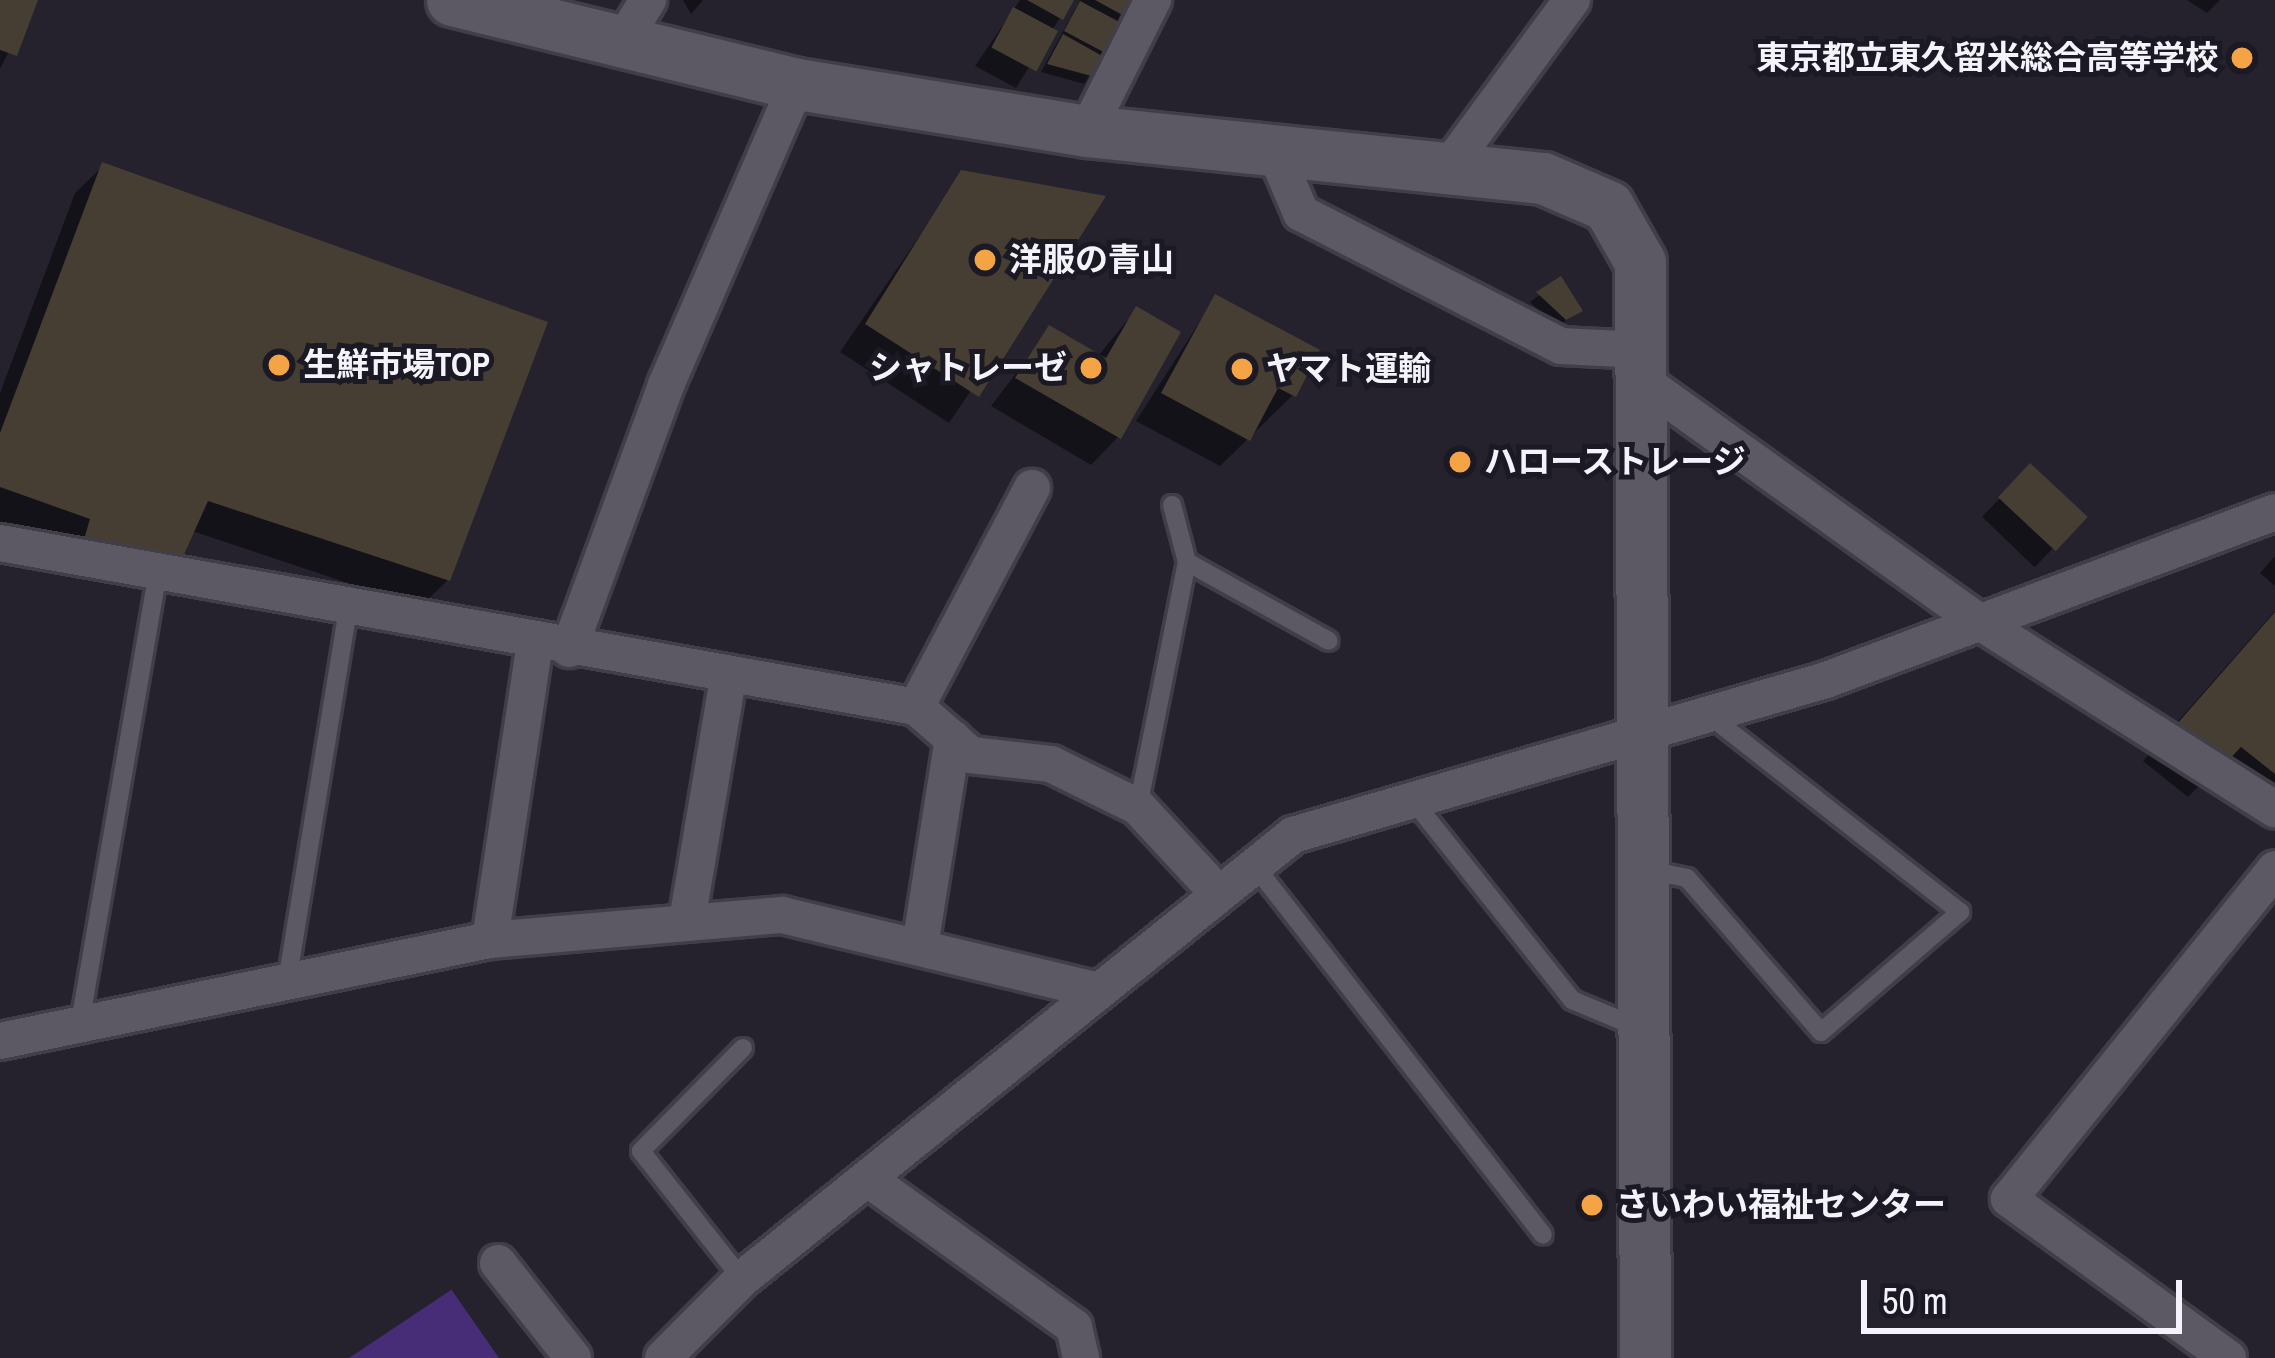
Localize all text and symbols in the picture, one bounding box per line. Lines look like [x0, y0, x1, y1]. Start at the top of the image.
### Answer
place label: 東京都立東久留米総合高等学校 [1756, 38, 2218, 78]
marker: 東京都立東久留米総合高等学校 [2229, 45, 2255, 71]
place label: 洋服の青山 [1009, 240, 1174, 280]
marker: 洋服の青山 [972, 247, 998, 273]
place label: 生鮮市場TOP [303, 345, 490, 385]
place label: シャトレーゼ [869, 348, 1067, 388]
place label: ヤマト運輸 [1266, 349, 1431, 389]
marker: 生鮮市場TOP [266, 352, 292, 378]
marker: シャトレーゼ [1078, 355, 1104, 381]
marker: ヤマト運輸 [1229, 356, 1255, 382]
place label: ハローストレージ [1484, 442, 1748, 482]
marker: ハローストレージ [1447, 449, 1473, 475]
place label: さいわい福祉センター [1616, 1185, 1946, 1225]
marker: さいわい福祉センター [1579, 1192, 1605, 1218]
scale bar [1867, 1256, 2188, 1330]
text: 50 m [1882, 1277, 1948, 1325]

